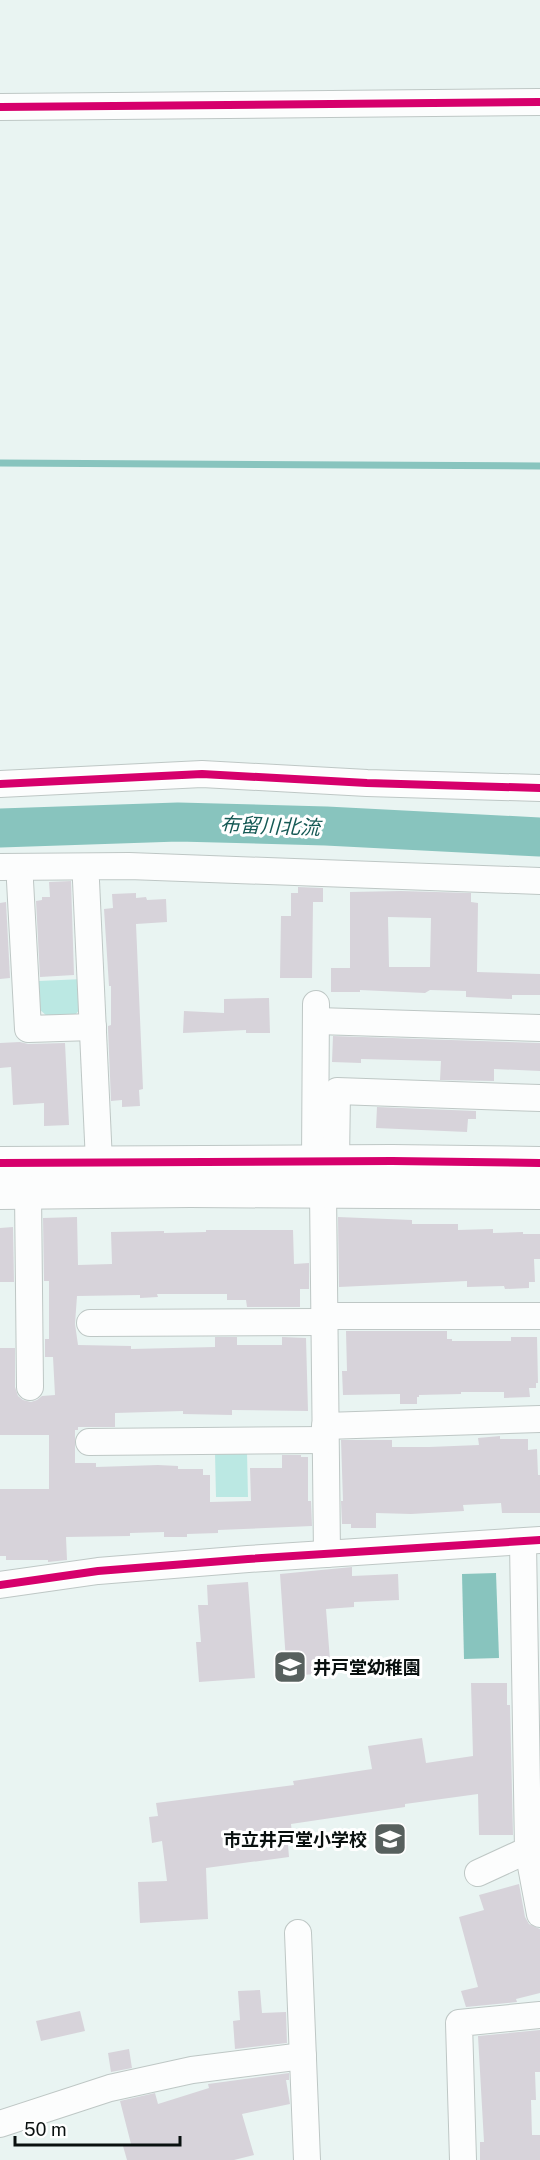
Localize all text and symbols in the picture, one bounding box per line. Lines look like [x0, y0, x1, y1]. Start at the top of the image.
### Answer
water label: 布留川北流 [220, 812, 323, 840]
school or university icon: 井戸堂幼稚園 [272, 1649, 308, 1685]
place label: 井戸堂幼稚園 [313, 1657, 421, 1678]
school or university icon: 市立井戸堂小学校 [372, 1821, 408, 1857]
place label: 市立井戸堂小学校 [223, 1829, 367, 1850]
scale bar [15, 2109, 180, 2147]
text: 50 m [24, 2119, 67, 2140]

